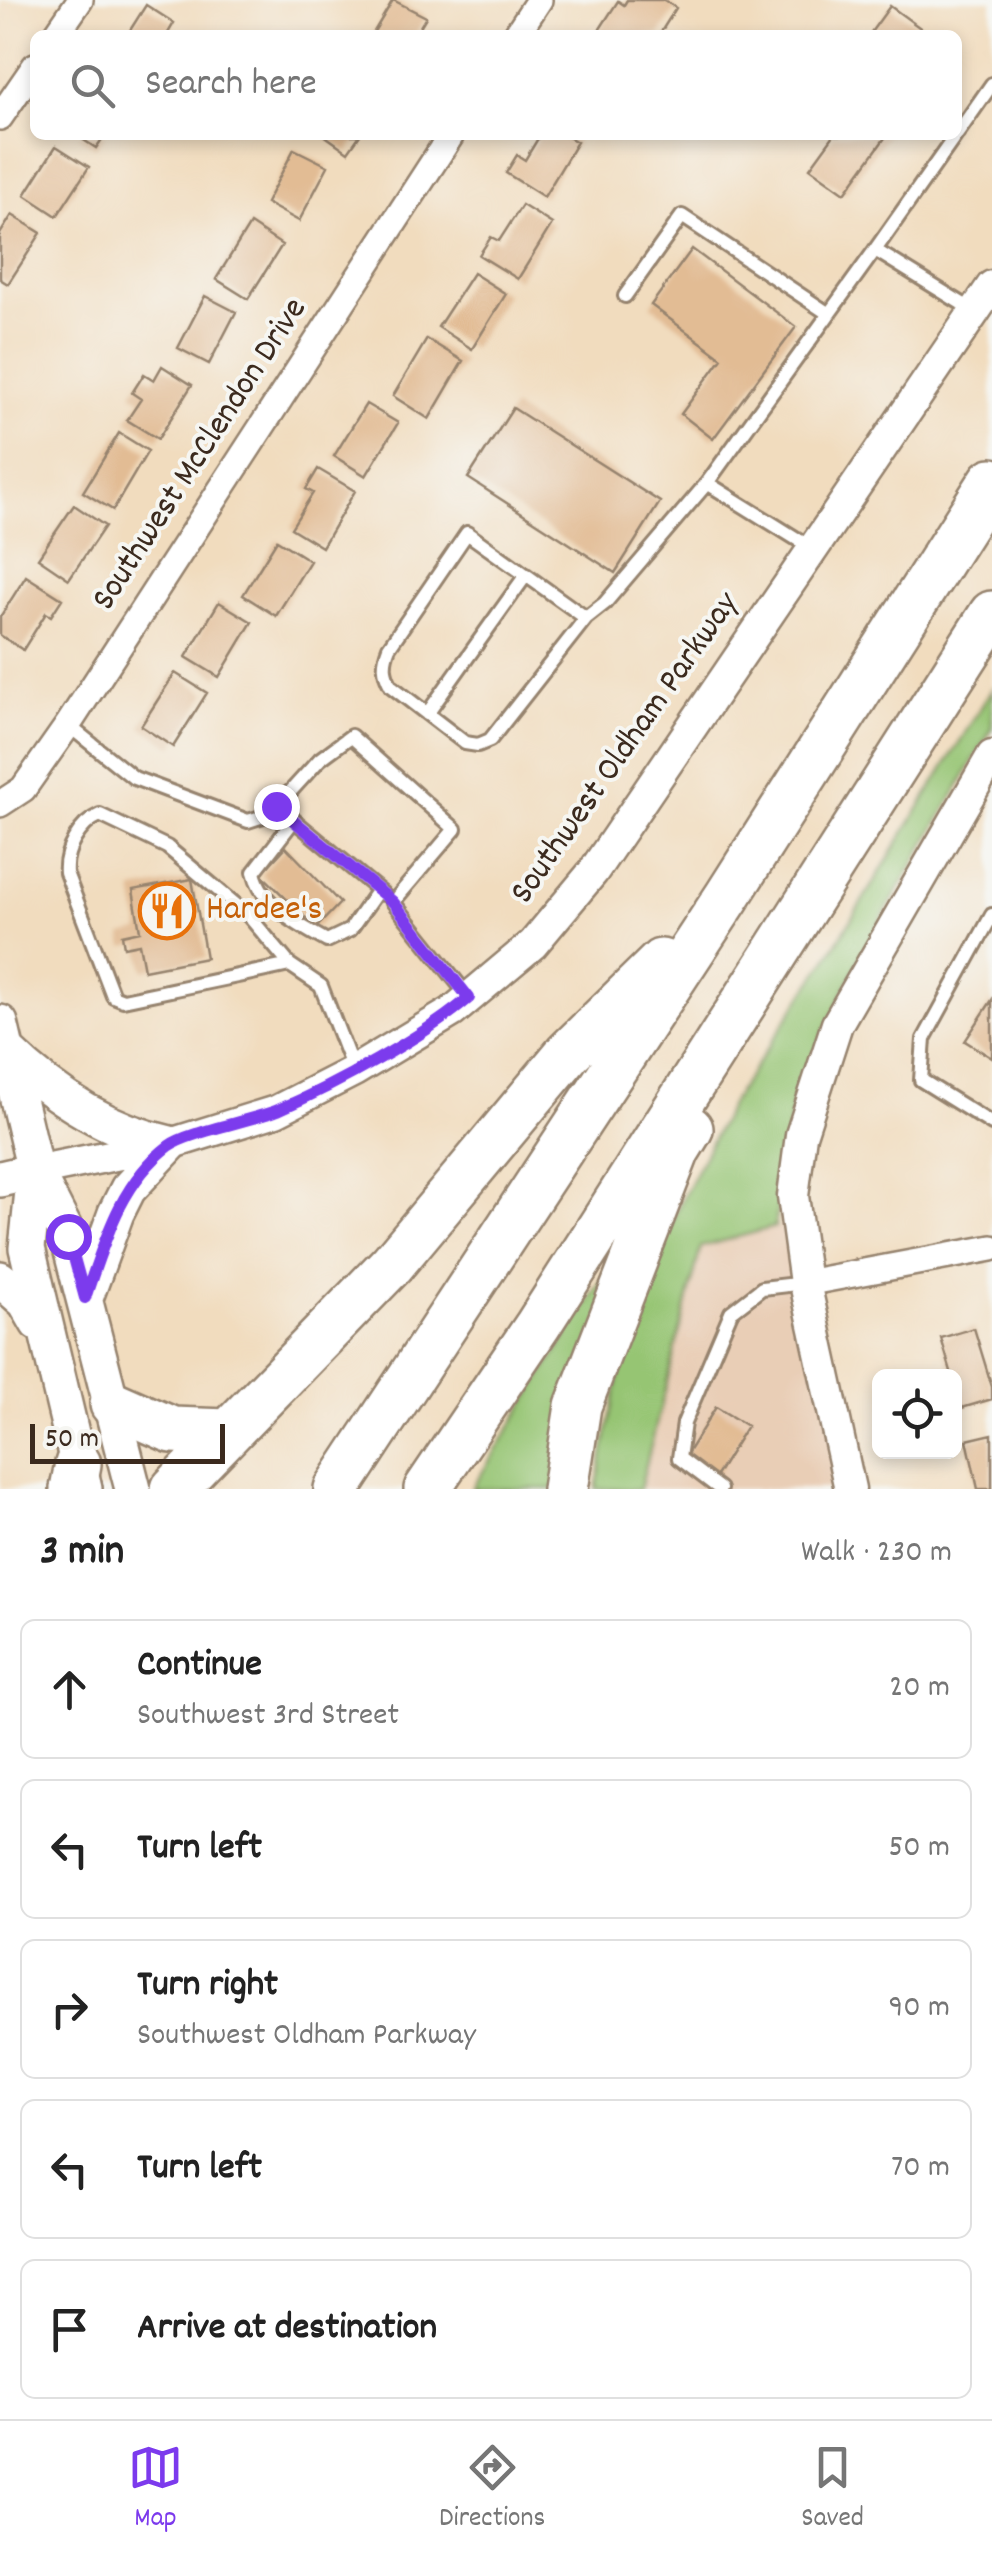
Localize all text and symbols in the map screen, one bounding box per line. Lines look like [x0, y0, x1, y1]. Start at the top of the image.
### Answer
search box [30, 30, 962, 140]
icon: search [65, 58, 120, 113]
text: Search here [145, 58, 317, 113]
street label: Southwest McClendon Drive [81, 289, 321, 621]
street label: Southwest Oldham Parkway [499, 582, 753, 915]
route end [254, 784, 300, 830]
restaurant icon: Hardee's [137, 881, 197, 941]
place label: Hardee's [206, 886, 322, 936]
route start [46, 1214, 92, 1260]
map controls [872, 1369, 962, 1459]
button: locate [872, 1369, 962, 1459]
scale bar [30, 1419, 225, 1464]
text: 50 m [45, 1421, 99, 1461]
text: 3 min [40, 1524, 124, 1584]
text: Walk · 230 m [801, 1531, 952, 1577]
text: Continue [137, 1639, 262, 1694]
icon: ahead [42, 1662, 97, 1717]
text: 20 m [889, 1666, 950, 1712]
text: Southwest 3rd Street [137, 1694, 399, 1740]
icon: left [42, 1822, 97, 1877]
text: Turn left [137, 1822, 262, 1877]
text: 50 m [888, 1826, 950, 1872]
text: Turn right [137, 1959, 278, 2014]
icon: right [42, 1982, 97, 2037]
text: 90 m [889, 1986, 950, 2032]
text: Southwest Oldham Parkway [137, 2014, 476, 2060]
icon: left [42, 2142, 97, 2197]
text: Turn left [137, 2142, 262, 2197]
text: 70 m [891, 2146, 950, 2192]
icon: arrive [42, 2302, 97, 2357]
text: Arrive at destination [137, 2302, 437, 2357]
tab: Map [128, 2440, 183, 2540]
tab: Directions [439, 2440, 545, 2540]
tab: Saved [801, 2440, 864, 2540]

